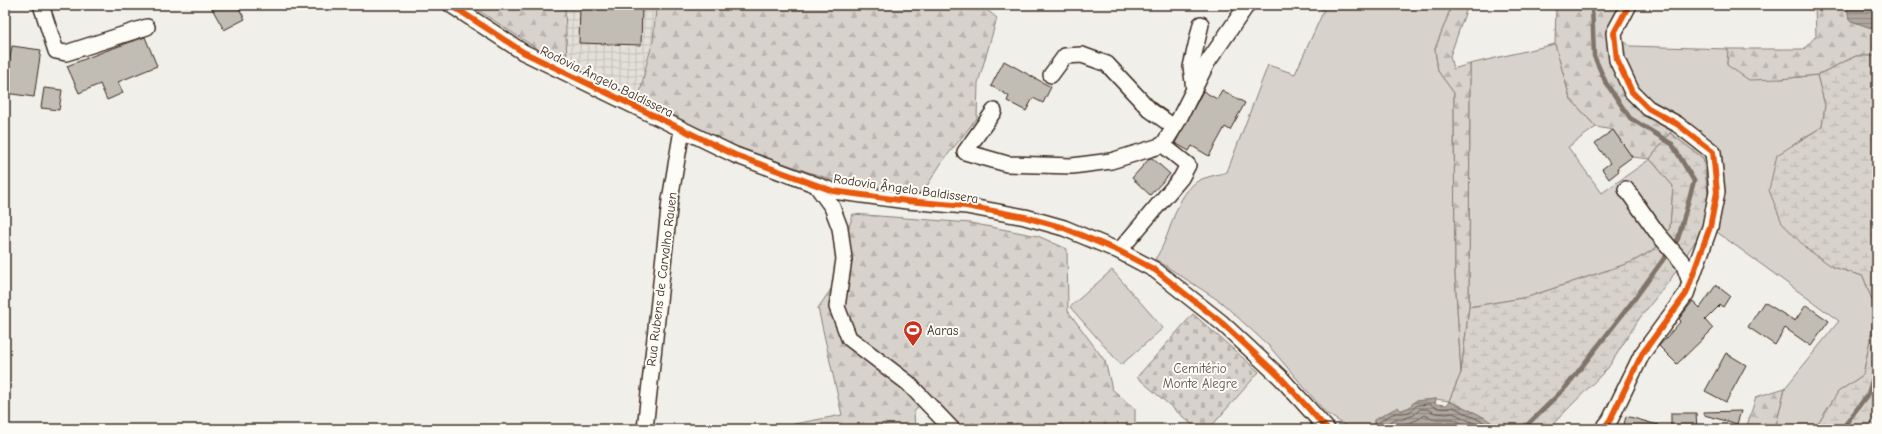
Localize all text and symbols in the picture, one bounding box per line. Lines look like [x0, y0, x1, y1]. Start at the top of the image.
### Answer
street label: Rodovia Ângelo Baldissera [538, 42, 676, 120]
street label: Rodovia Ângelo Baldissera [833, 170, 979, 206]
street label: Rua Rubens de Carvalho Rauen [643, 191, 680, 367]
sports icon: Aaras [902, 319, 924, 347]
place label: Aaras [927, 323, 958, 338]
park label: Cemitério Monte Alegre [1163, 361, 1238, 391]

